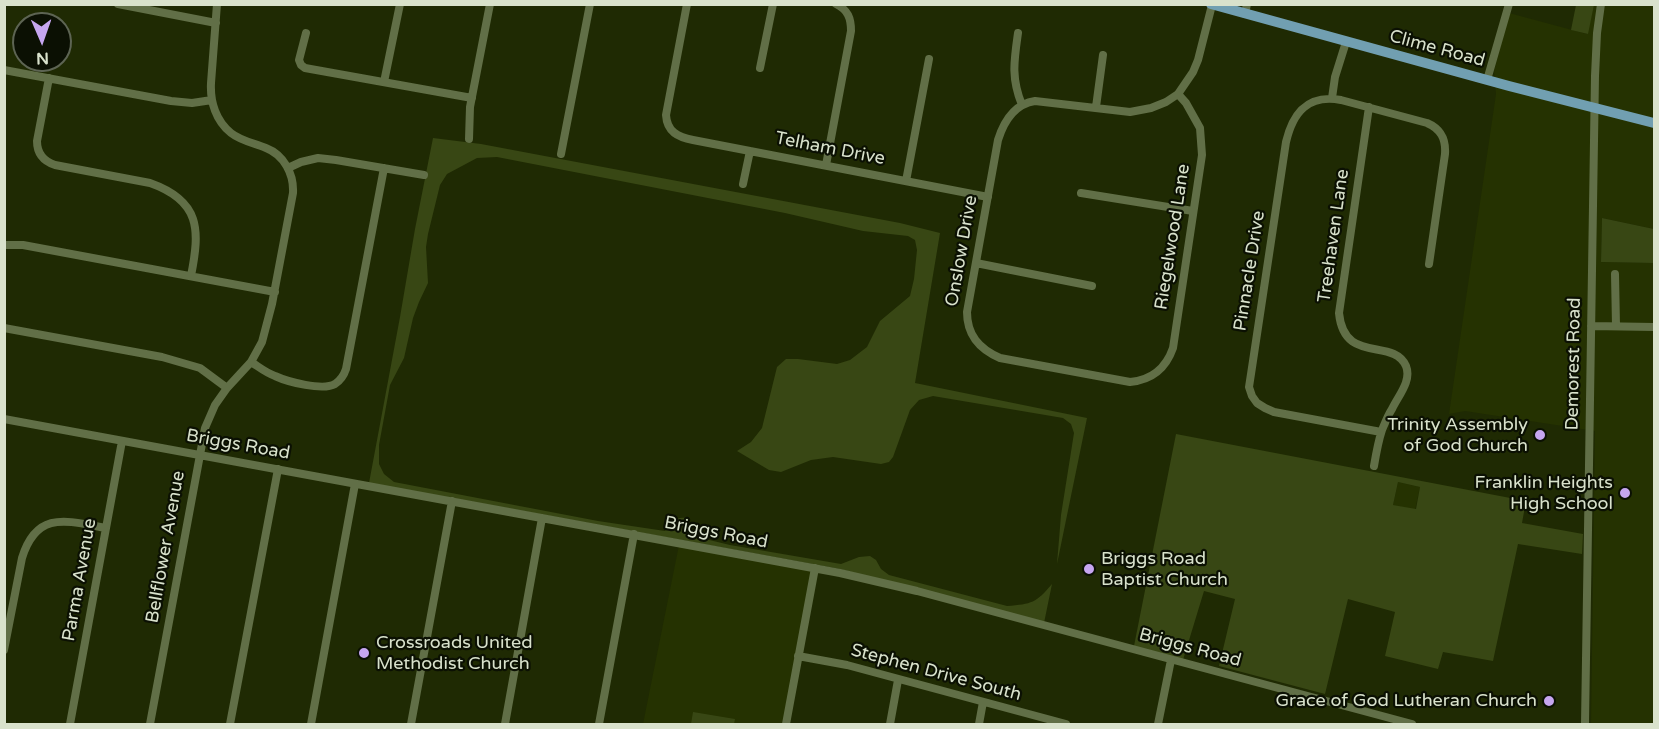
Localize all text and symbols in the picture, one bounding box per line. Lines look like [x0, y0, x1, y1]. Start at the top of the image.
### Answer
north arrow [12, 12, 72, 72]
street label: Clime Road [1387, 26, 1487, 72]
text: N [36, 48, 49, 68]
street label: Telham Drive [773, 128, 887, 170]
street label: Riegelwood Lane [1151, 163, 1195, 311]
street label: Treehaven Lane [1314, 168, 1354, 304]
street label: Onslow Drive [942, 194, 982, 308]
street label: Pinnacle Drive [1230, 209, 1270, 333]
street label: Demorest Road [1562, 297, 1586, 431]
place label: Trinity Assembly of God Church [1387, 414, 1528, 456]
street label: Briggs Road [184, 425, 292, 465]
marker: Trinity Assembly of God Church [1533, 428, 1547, 442]
street label: Bellflower Avenue [142, 469, 190, 625]
place label: Franklin Heights High School [1475, 472, 1613, 514]
marker: Franklin Heights High School [1618, 486, 1632, 500]
street label: Briggs Road [662, 512, 770, 554]
street label: Parma Avenue [59, 517, 101, 643]
place label: Briggs Road Baptist Church [1101, 548, 1228, 590]
marker: Briggs Road Baptist Church [1082, 562, 1096, 576]
street label: Briggs Road [1136, 624, 1244, 672]
place label: Crossroads United Methodist Church [376, 632, 533, 674]
street label: Stephen Drive South [848, 640, 1024, 706]
marker: Crossroads United Methodist Church [357, 646, 371, 660]
place label: Grace of God Lutheran Church [1275, 690, 1537, 712]
marker: Grace of God Lutheran Church [1542, 694, 1556, 708]

